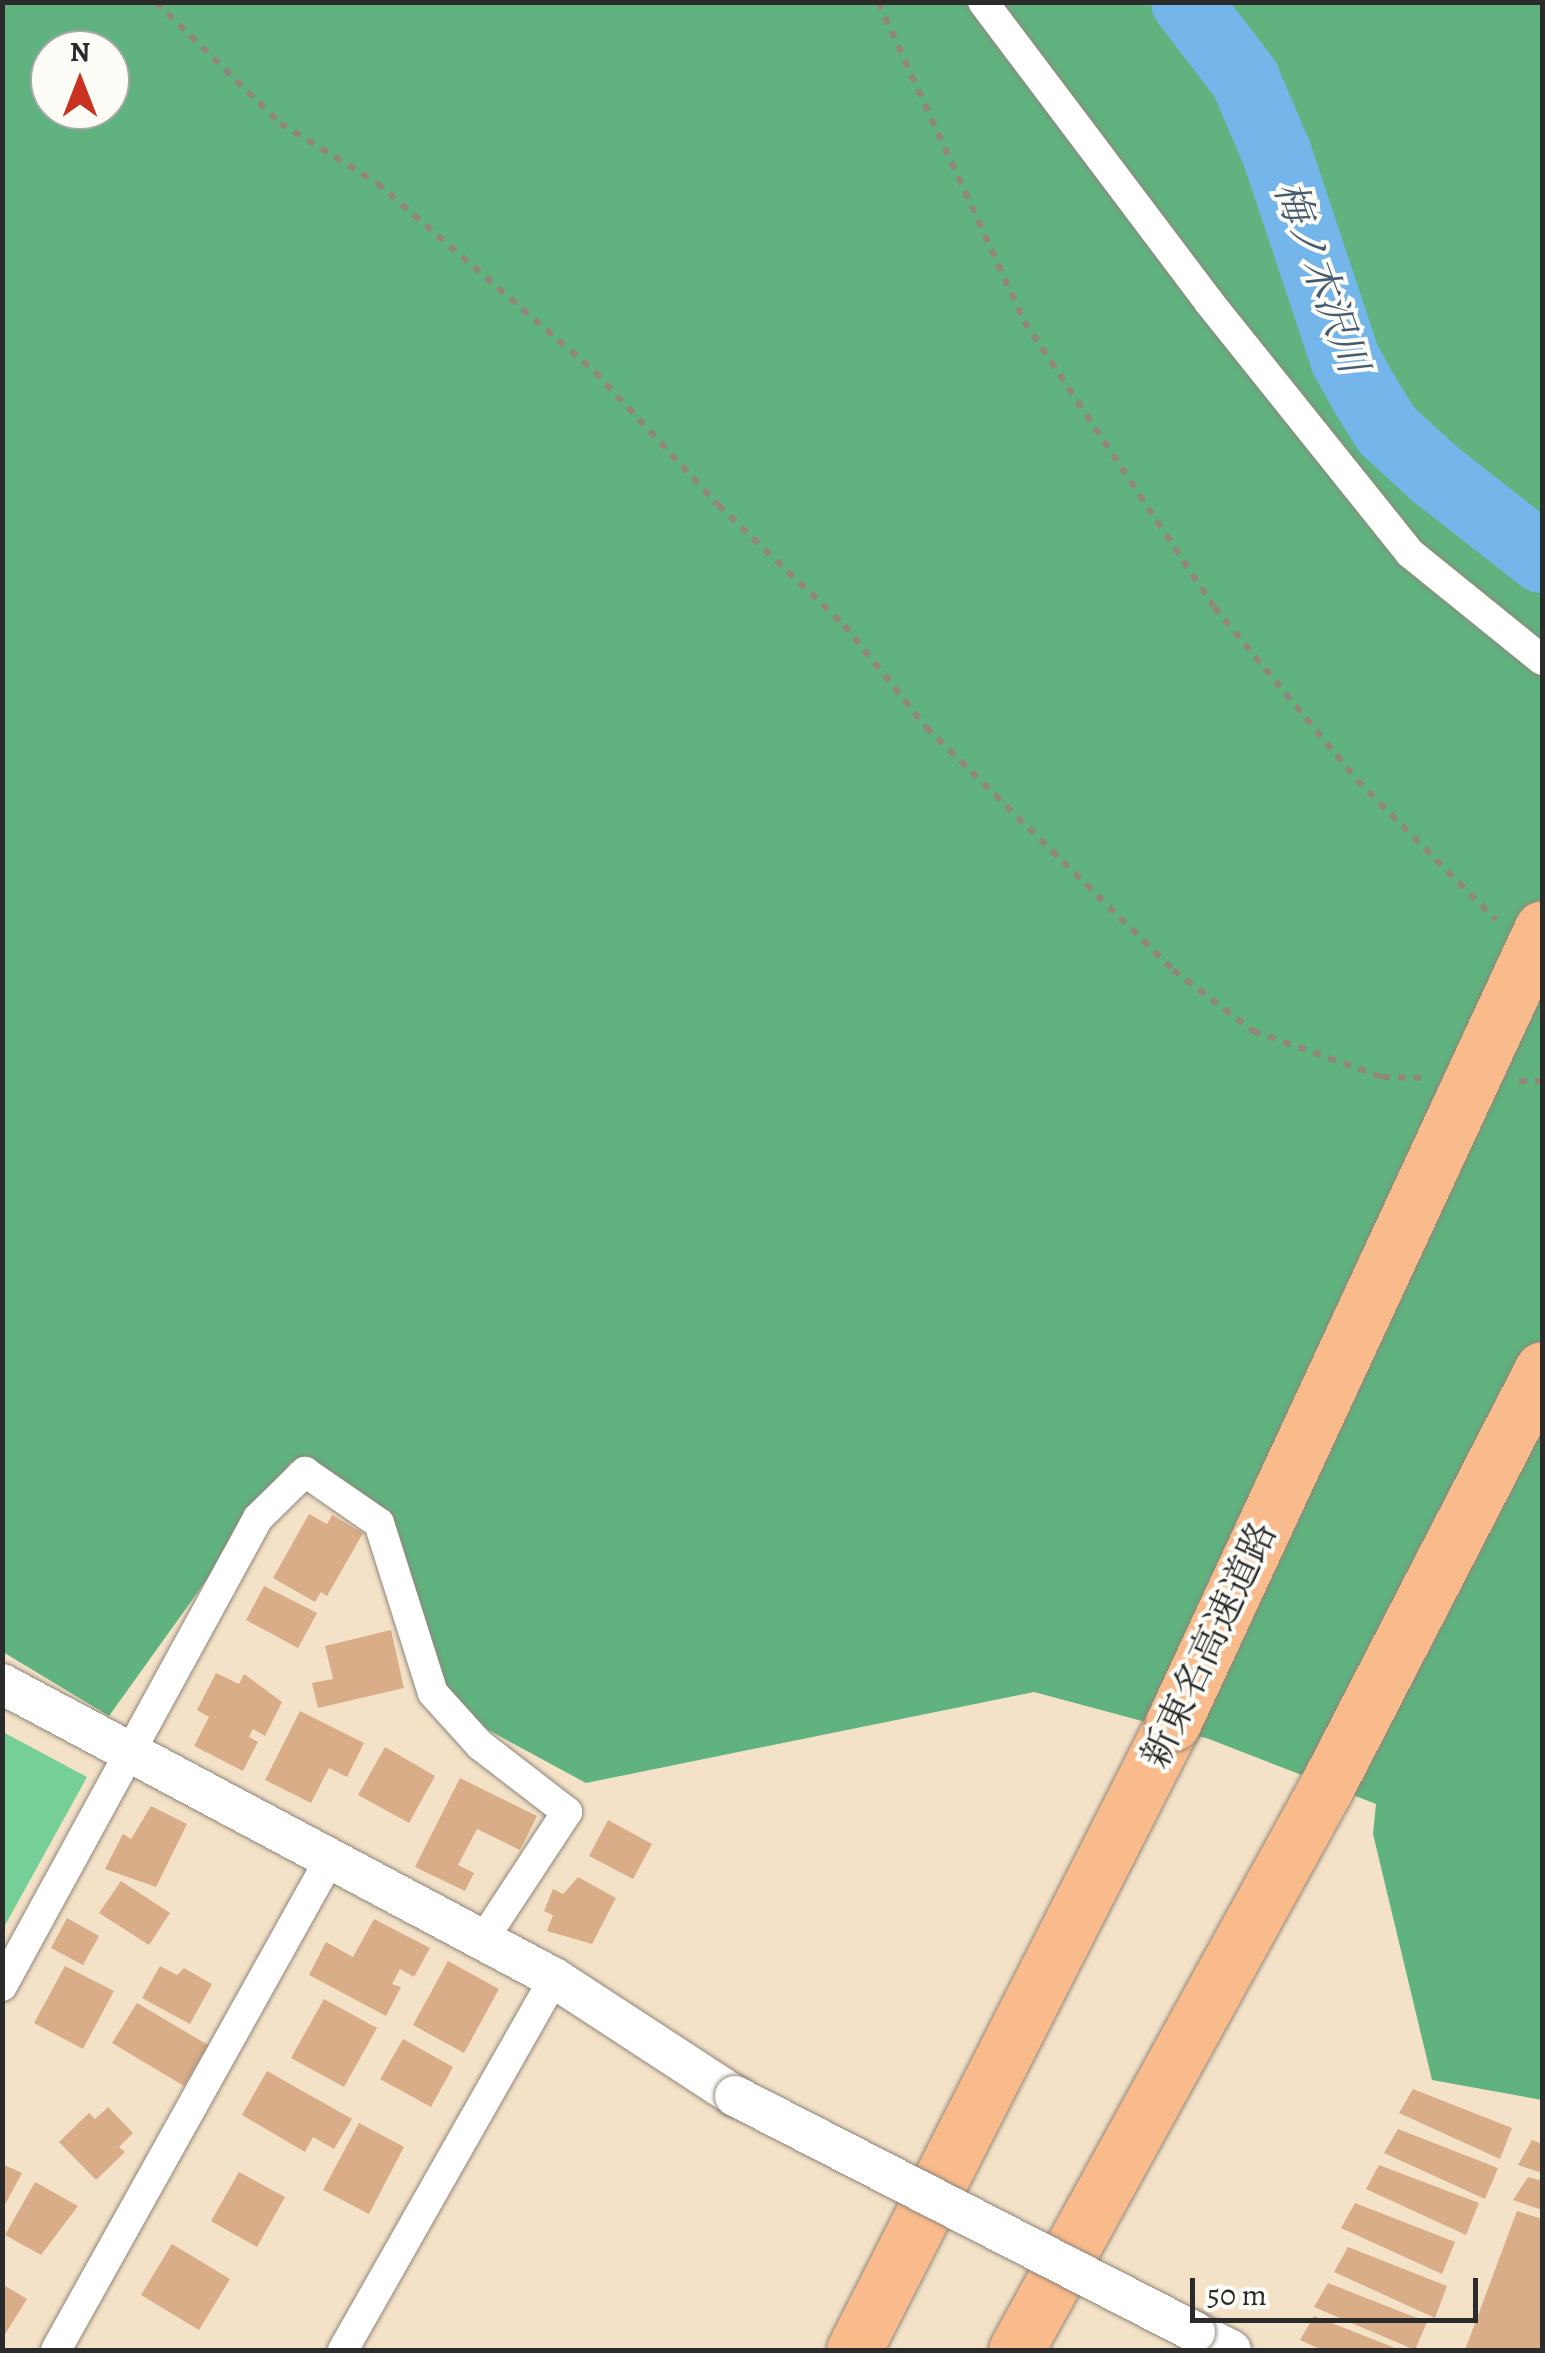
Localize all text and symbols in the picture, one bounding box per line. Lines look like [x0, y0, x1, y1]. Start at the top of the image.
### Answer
north arrow [30, 30, 130, 130]
text: N [70, 33, 90, 71]
water label: 梅ノ木沢川 [1264, 175, 1378, 379]
street label: 新東名高速道路 [1132, 1515, 1286, 1775]
scale bar [1195, 2258, 1482, 2320]
text: 50 m [1207, 2275, 1267, 2315]

